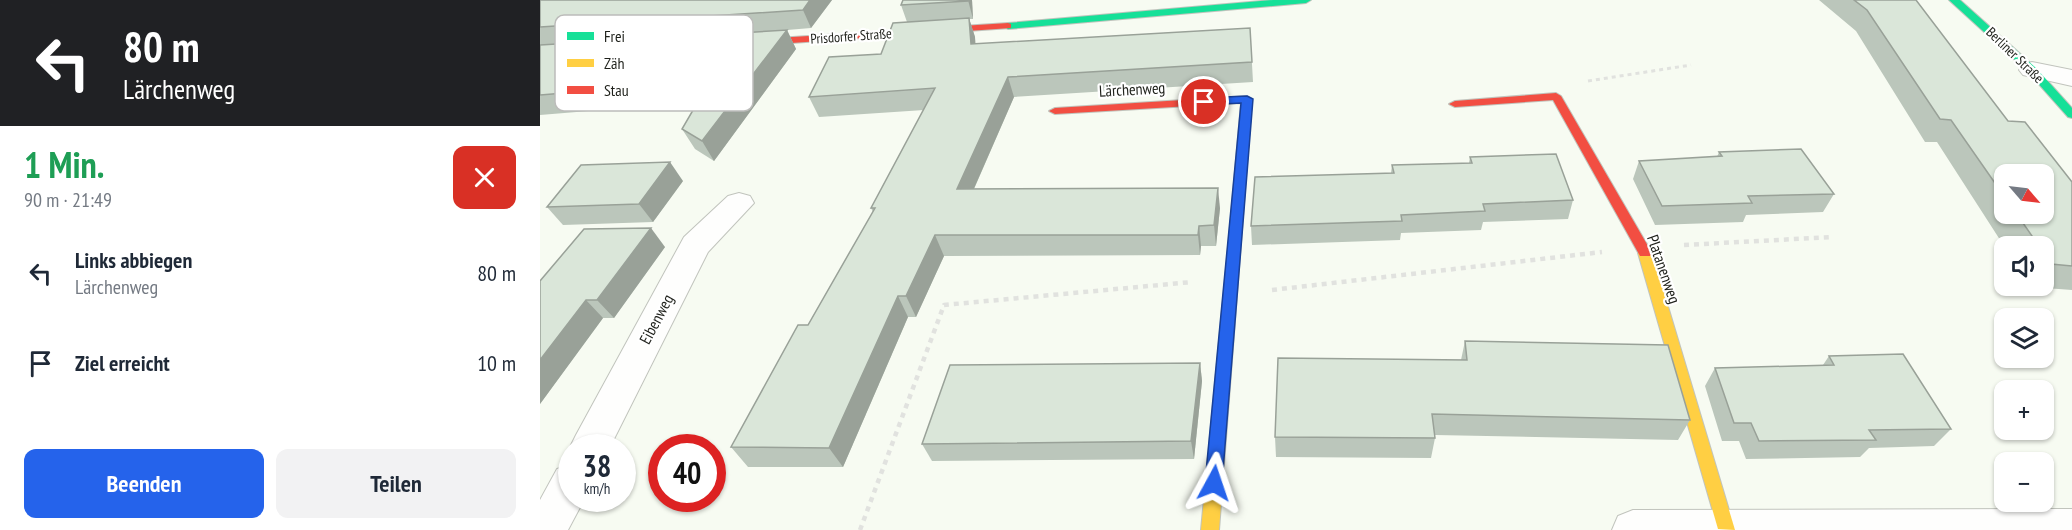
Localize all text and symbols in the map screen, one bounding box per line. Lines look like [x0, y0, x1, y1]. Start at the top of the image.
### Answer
legend [555, 15, 753, 111]
text: 80 m [123, 19, 200, 74]
street label: Berliner Straße [1982, 23, 2048, 87]
icon: left [24, 24, 102, 102]
street label: Prisdorfer Straße [810, 24, 892, 48]
text: Frei [604, 26, 625, 46]
text: Zäh [604, 53, 624, 73]
text: Lärchenweg [123, 72, 235, 106]
pin [1178, 76, 1229, 127]
street label: Lärchenweg [1098, 77, 1166, 101]
text: Stau [604, 80, 629, 100]
icon: arrive [1187, 85, 1220, 118]
text: 1 Min. [24, 141, 104, 188]
button: close [453, 146, 516, 209]
north arrow [1994, 164, 2054, 224]
map controls [1994, 164, 2054, 512]
text: 90 m · 21:49 [24, 187, 112, 213]
street label: Platanenweg [1643, 232, 1685, 306]
button: sound [1994, 236, 2054, 296]
text: Links abbiegen [75, 246, 192, 274]
icon: left [24, 257, 57, 290]
text: 80 m [477, 259, 516, 287]
text: Lärchenweg [75, 274, 158, 300]
street label: Eibenweg [635, 291, 677, 347]
button: layers [1994, 308, 2054, 368]
icon: arrive [24, 347, 57, 380]
text: Ziel erreicht [75, 349, 170, 377]
text: 10 m [477, 349, 516, 377]
button: + [1994, 380, 2054, 440]
speed limit sign: 40 [648, 434, 726, 512]
text: 38 [583, 446, 611, 485]
button: Beenden [24, 449, 264, 518]
button: Teilen [276, 449, 516, 518]
position arrow [1182, 451, 1246, 515]
button: − [1994, 452, 2054, 512]
text: km/h [584, 479, 610, 498]

